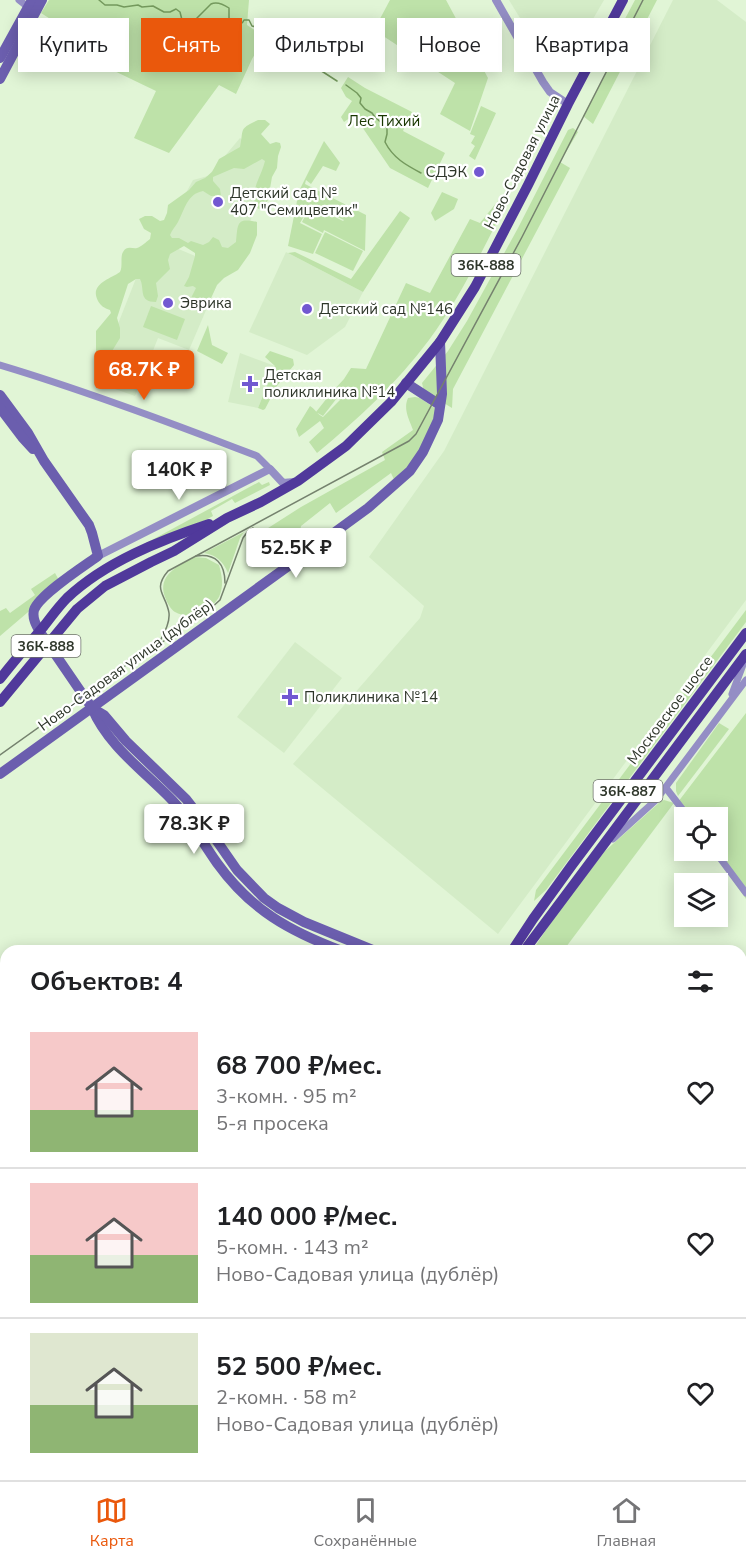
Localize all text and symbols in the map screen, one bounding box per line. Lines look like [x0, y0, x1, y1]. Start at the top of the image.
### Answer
chip: Купить [18, 18, 129, 72]
chip: Снять [141, 18, 242, 72]
chip: Фильтры [254, 18, 385, 72]
chip: Новое [397, 18, 502, 72]
chip: Квартира [514, 18, 650, 72]
street label: Ново-Садовая улица [479, 91, 565, 233]
park label: Лес Тихий [348, 111, 420, 131]
place label: СДЭК [426, 162, 467, 182]
marker: СДЭК [472, 165, 486, 179]
place label: Детский сад № 407 "Семицветик" [230, 183, 358, 220]
marker: Детский сад № 407 "Семицветик" [211, 195, 225, 209]
road number: 36К-888 [452, 254, 520, 276]
place label: Эврика [180, 293, 232, 313]
marker: Эврика [161, 296, 175, 310]
place label: Детский сад №146 [319, 299, 453, 319]
marker: Детский сад №146 [300, 302, 314, 316]
pin: 68.7K ₽ [89, 350, 199, 401]
text: 68.7K ₽ [108, 356, 180, 383]
place label: Детская поликлиника №14 [264, 365, 395, 402]
marker: Детская поликлиника №14 [241, 375, 259, 393]
pin: 140K ₽ [130, 450, 228, 501]
text: 140K ₽ [146, 456, 212, 483]
pin: 52.5K ₽ [241, 528, 351, 579]
text: 52.5K ₽ [260, 534, 332, 561]
street label: Ново-Садовая улица (дублёр) [34, 594, 218, 736]
road number: 36К-888 [12, 635, 80, 657]
street label: Московское шоссе [623, 652, 717, 768]
place label: Поликлиника №14 [304, 687, 438, 707]
marker: Поликлиника №14 [281, 688, 299, 706]
road number: 36К-887 [594, 780, 662, 802]
pin: 78.3K ₽ [139, 804, 249, 855]
map controls [674, 807, 728, 927]
button: locate [674, 807, 728, 861]
text: 78.3K ₽ [158, 810, 230, 837]
button: layers [674, 873, 728, 927]
text: Объектов: 4 [30, 964, 183, 999]
icon: filters [684, 965, 717, 998]
text: 68 700 ₽/мес. [216, 1048, 382, 1083]
icon: home [78, 1056, 150, 1128]
icon: heart [684, 1076, 717, 1109]
text: 3-комн. · 95 m² [216, 1083, 357, 1110]
text: 5-я просека [216, 1110, 329, 1137]
text: 140 000 ₽/мес. [216, 1199, 397, 1234]
icon: home [78, 1207, 150, 1279]
icon: heart [684, 1227, 717, 1260]
text: 5-комн. · 143 m² [216, 1234, 369, 1261]
text: Ново-Садовая улица (дублёр) [216, 1261, 499, 1288]
text: 52 500 ₽/мес. [216, 1349, 382, 1384]
icon: home [78, 1357, 150, 1429]
icon: heart [684, 1377, 717, 1410]
text: 2-комн. · 58 m² [216, 1384, 357, 1411]
text: Ново-Садовая улица (дублёр) [216, 1411, 499, 1438]
tab: Карта [90, 1494, 134, 1552]
tab: Сохранённые [314, 1494, 417, 1552]
tab: Главная [597, 1494, 656, 1552]

